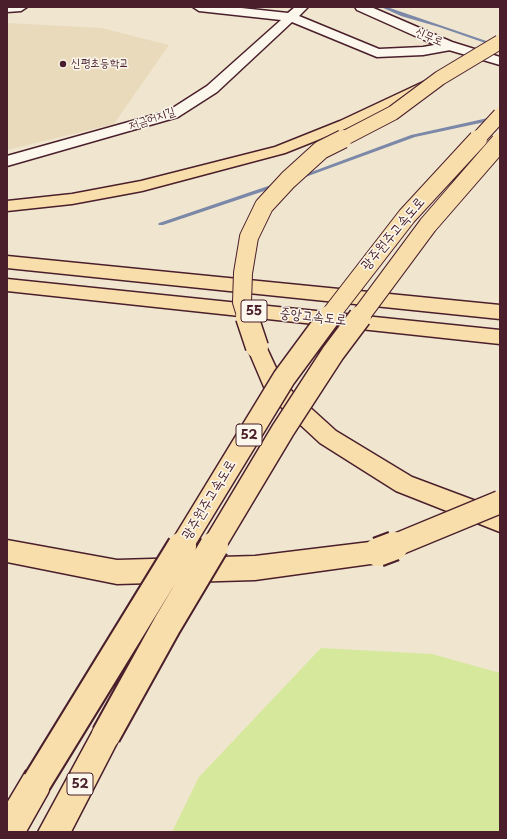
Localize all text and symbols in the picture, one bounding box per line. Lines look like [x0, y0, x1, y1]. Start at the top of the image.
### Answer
street label: 신무로 [413, 25, 445, 49]
place label: 신평초등학교 [71, 57, 129, 71]
marker: 신평초등학교 [58, 59, 68, 69]
street label: 저금어지길 [127, 104, 177, 134]
street label: 광주원주고속도로 [358, 194, 428, 274]
road number: 55 [241, 300, 267, 322]
street label: 중앙고속도로 [279, 305, 347, 329]
road number: 52 [236, 424, 262, 446]
street label: 광주원주고속도로 [179, 457, 239, 543]
road number: 52 [67, 773, 93, 795]

